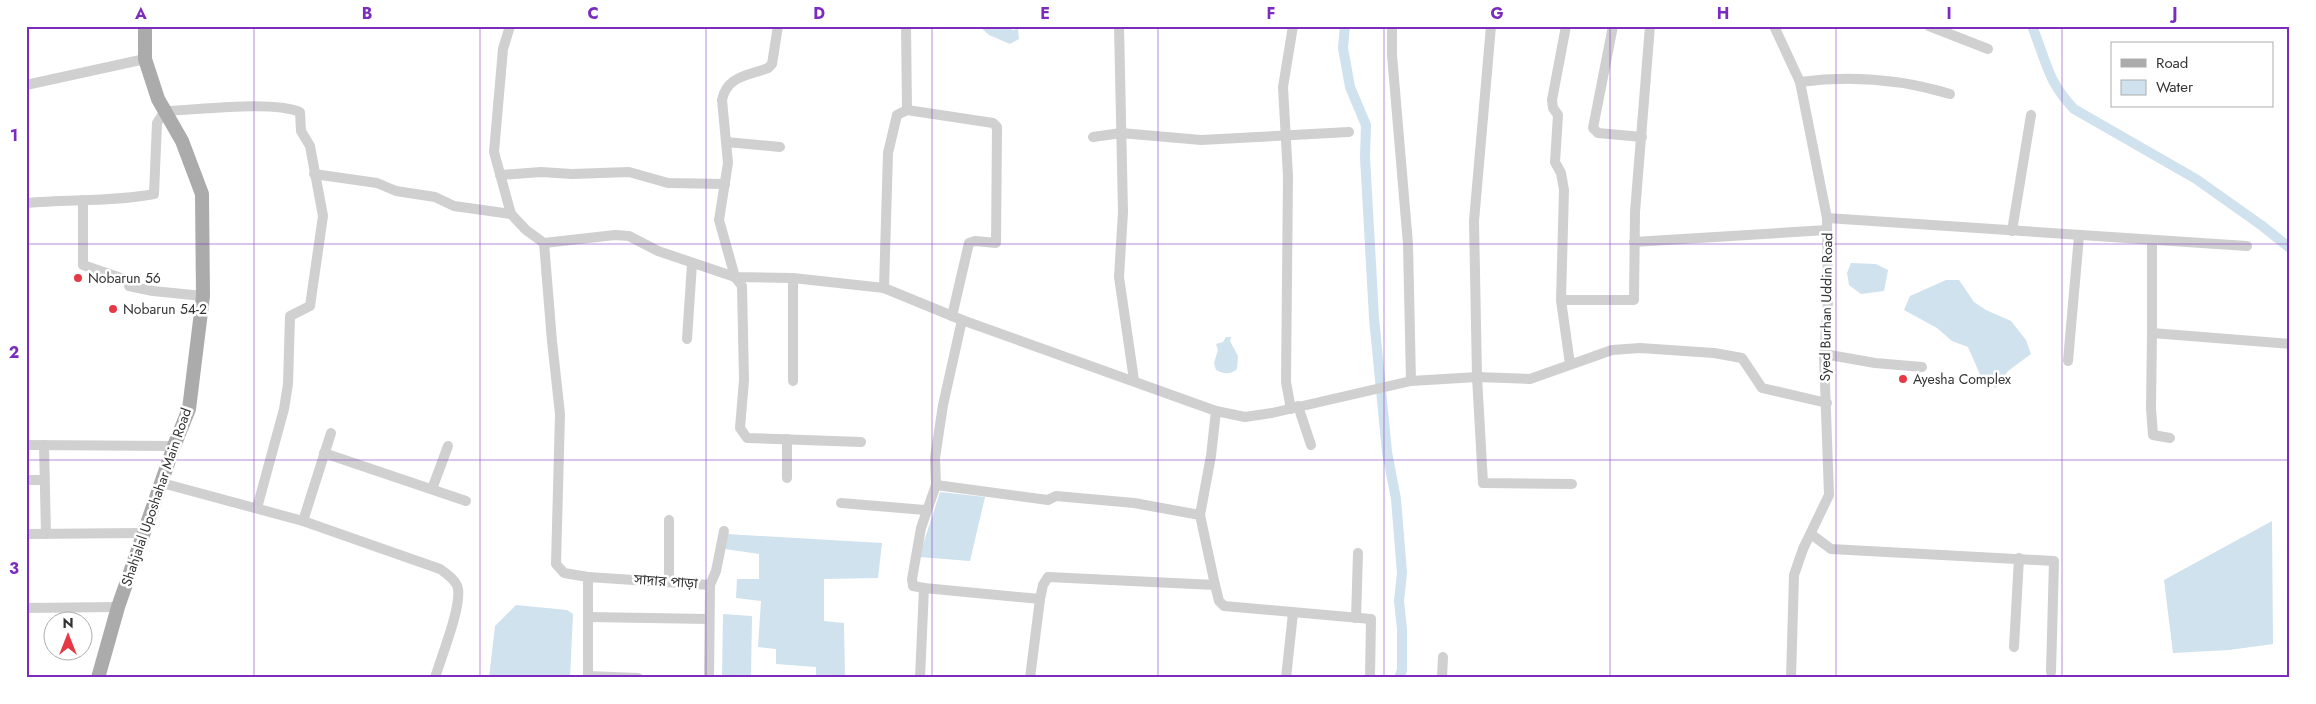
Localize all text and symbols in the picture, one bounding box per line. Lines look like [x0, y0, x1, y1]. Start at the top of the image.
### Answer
text: A [134, 2, 147, 25]
text: B [362, 2, 372, 25]
text: C [587, 2, 599, 25]
text: D [813, 2, 825, 25]
text: E [1040, 2, 1050, 25]
text: F [1267, 2, 1275, 25]
text: G [1490, 2, 1504, 25]
text: H [1717, 2, 1729, 25]
text: I [1946, 2, 1952, 25]
text: J [2169, 2, 2178, 25]
legend [2111, 42, 2274, 108]
text: Road [2156, 52, 2188, 74]
text: Water [2156, 76, 2194, 98]
text: 1 [10, 124, 18, 147]
street label: Syed Burhan Uddin Road [1815, 232, 1837, 382]
place label: Nobarun 56 [88, 268, 161, 288]
marker: Nobarun 56 [72, 272, 84, 284]
place label: Nobarun 54-2 [123, 299, 207, 319]
marker: Nobarun 54-2 [107, 303, 119, 315]
text: 2 [9, 341, 19, 364]
place label: Ayesha Complex [1913, 369, 2011, 389]
marker: Ayesha Complex [1897, 373, 1909, 385]
street label: Shahjalal Uposhahar Main Road [116, 405, 196, 589]
text: 3 [9, 557, 19, 580]
street label: সাদার পাড়া [632, 569, 699, 593]
north arrow [42, 612, 92, 662]
text: N [62, 613, 74, 633]

